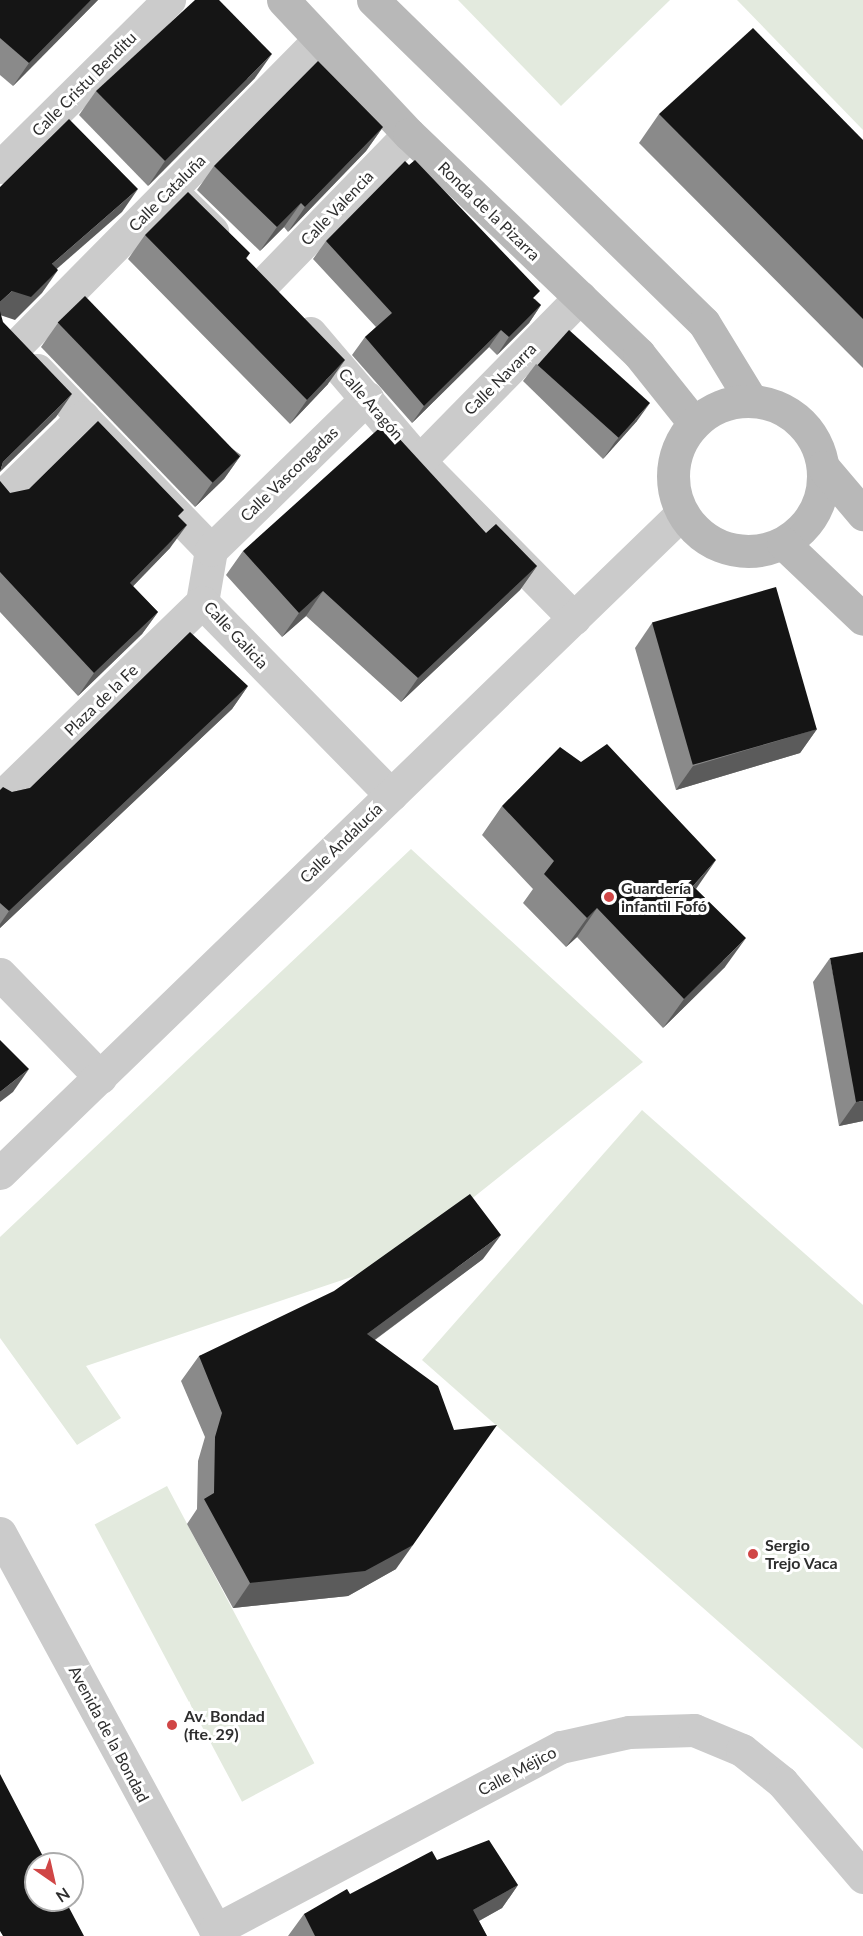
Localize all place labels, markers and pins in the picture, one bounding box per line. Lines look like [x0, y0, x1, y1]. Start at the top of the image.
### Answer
place label: Guardería infantil Fofó [621, 878, 707, 916]
marker: Guardería infantil Fofó [602, 890, 616, 904]
place label: Sergio Trejo Vaca [765, 1535, 838, 1573]
marker: Sergio Trejo Vaca [746, 1547, 760, 1561]
place label: Av. Bondad (fte. 29) [184, 1706, 265, 1744]
marker: Av. Bondad (fte. 29) [165, 1718, 179, 1732]

